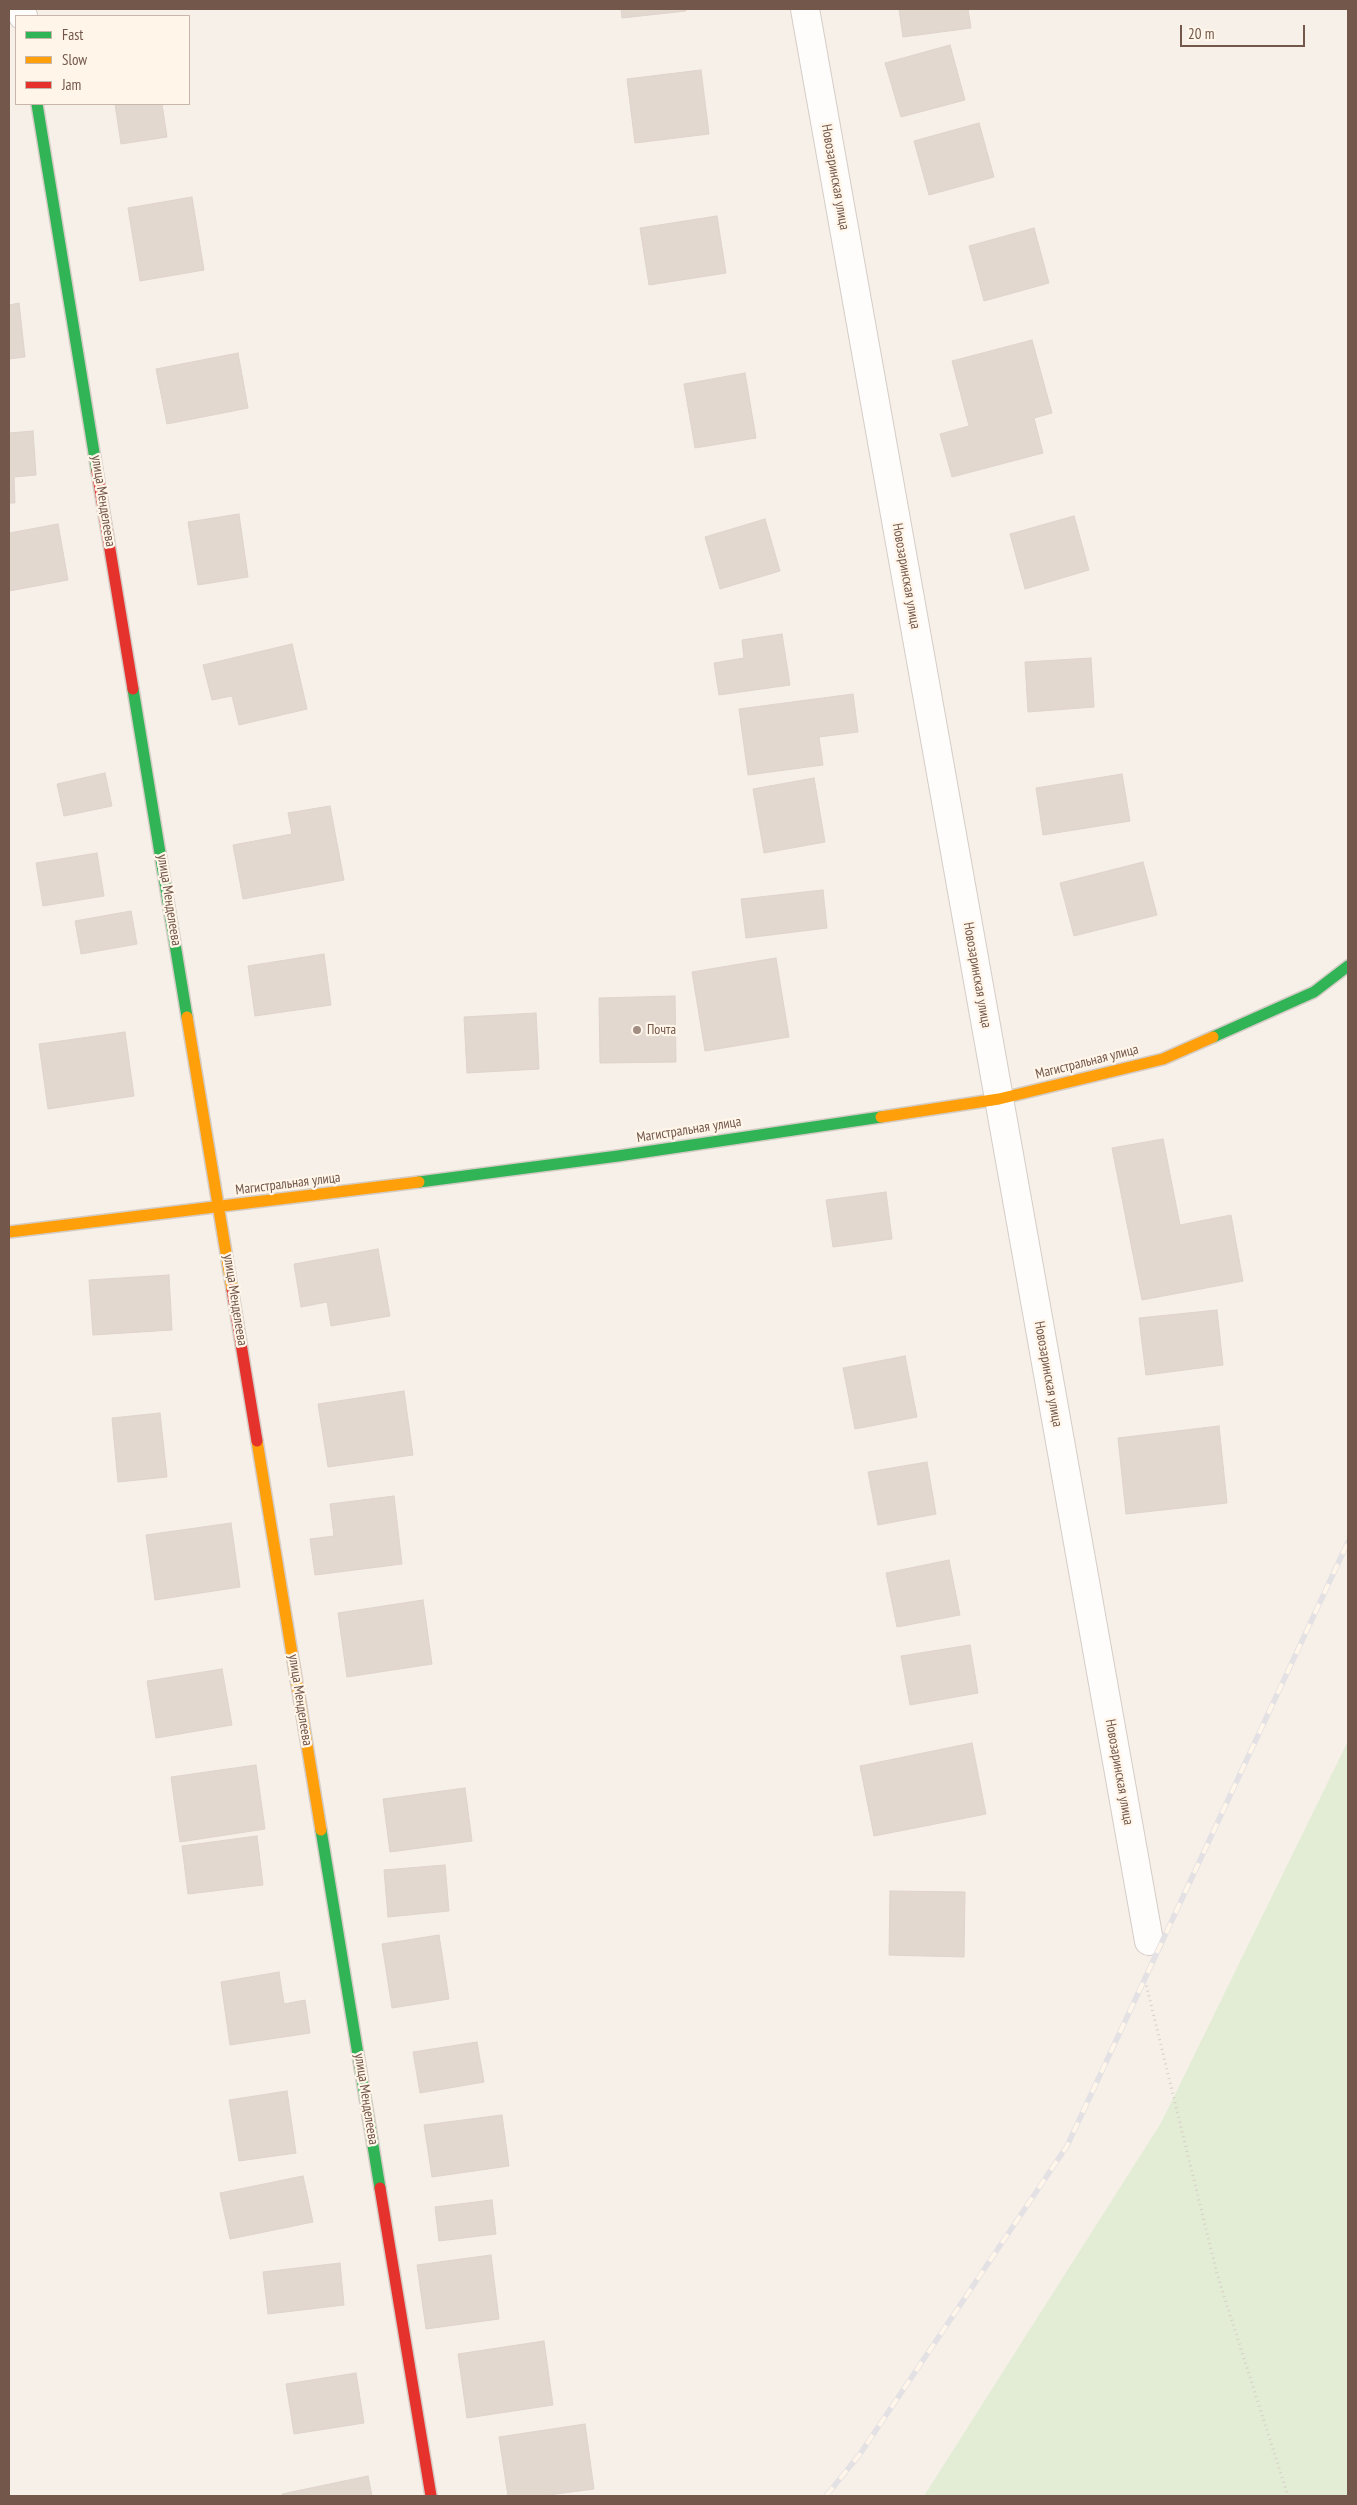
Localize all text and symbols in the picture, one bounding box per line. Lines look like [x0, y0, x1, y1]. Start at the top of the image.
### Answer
legend [15, 15, 190, 105]
scale bar [1182, 15, 1307, 47]
text: 20 m [1188, 24, 1214, 43]
text: Fast [62, 25, 83, 44]
text: Slow [62, 50, 87, 69]
text: Jam [62, 75, 81, 94]
street label: Новозаринская улица [817, 123, 853, 231]
street label: улица Менделеева [87, 454, 119, 548]
street label: Новозаринская улица [888, 522, 924, 630]
street label: улица Менделеева [153, 853, 185, 947]
street label: Новозаринская улица [959, 921, 995, 1029]
place label: Почта [647, 1022, 676, 1038]
marker: Почта [631, 1024, 643, 1036]
street label: Магистральная улица [1034, 1041, 1140, 1083]
street label: Магистральная улица [636, 1113, 742, 1147]
street label: Магистральная улица [235, 1169, 341, 1199]
street label: улица Менделеева [219, 1253, 251, 1347]
street label: Новозаринская улица [1030, 1320, 1066, 1428]
street label: улица Менделеева [284, 1653, 316, 1747]
street label: Новозаринская улица [1101, 1718, 1137, 1826]
street label: улица Менделеева [350, 2052, 382, 2146]

